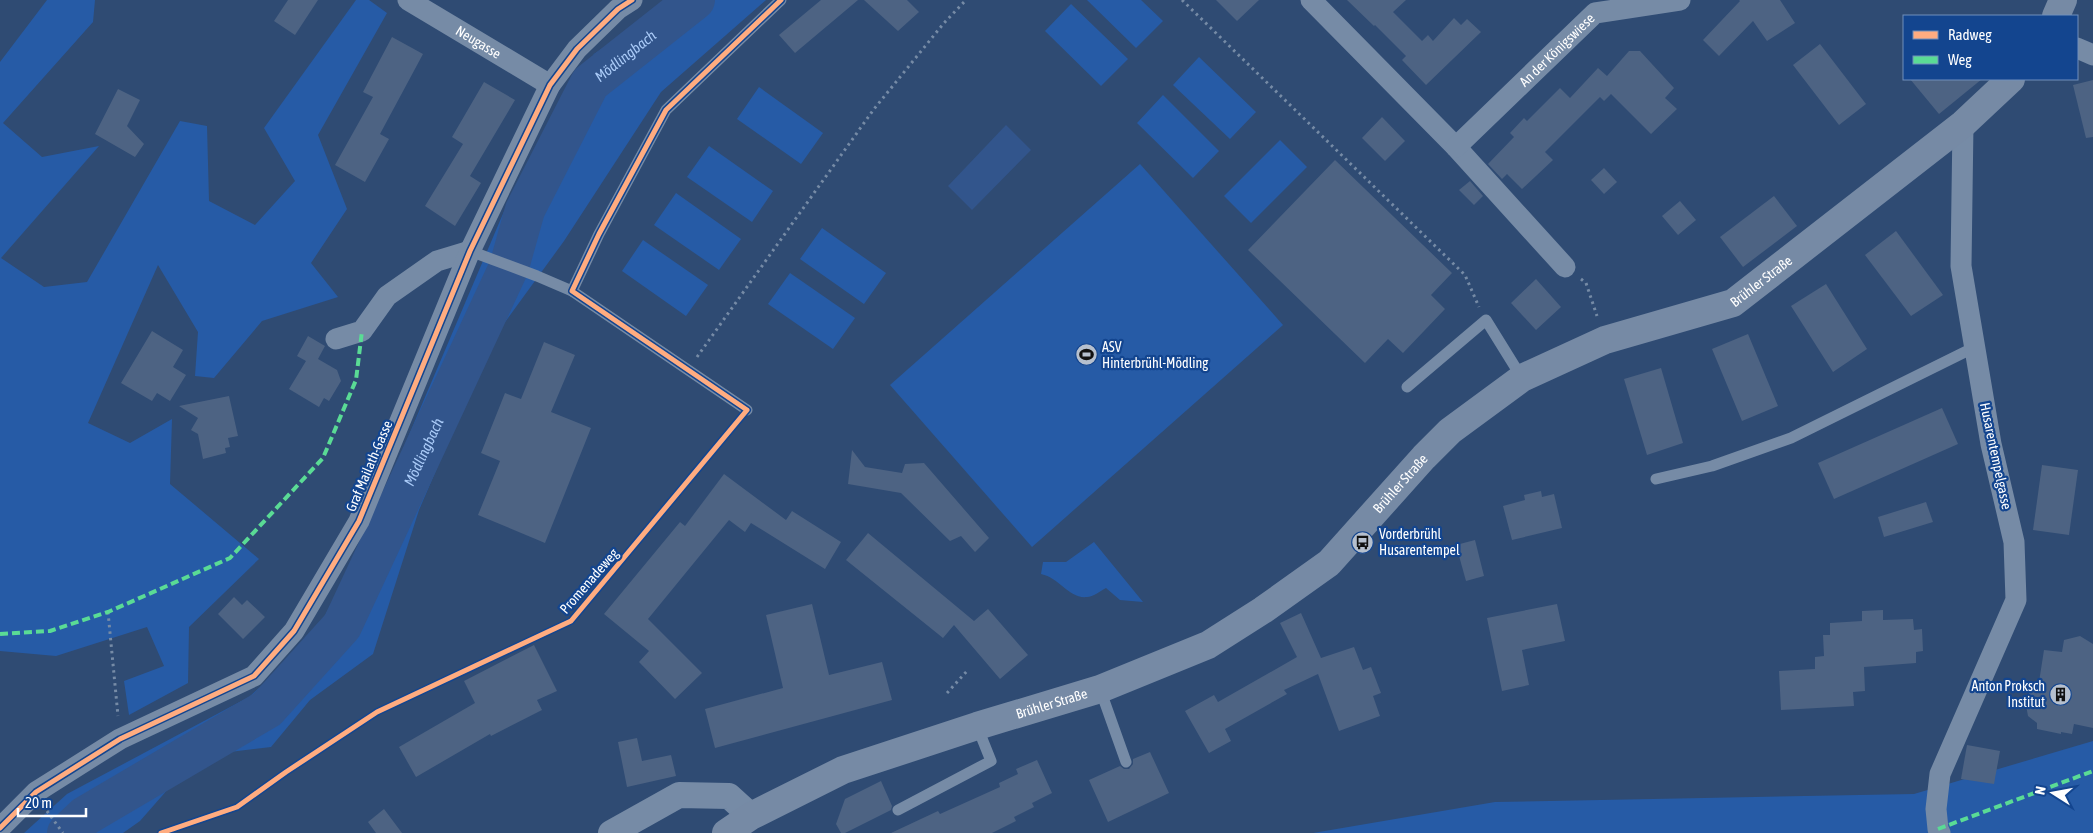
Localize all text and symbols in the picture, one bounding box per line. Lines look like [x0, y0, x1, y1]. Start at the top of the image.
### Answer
street label: An der Königswiese [1516, 10, 1598, 90]
legend [1903, 15, 2078, 80]
street label: Neugasse [453, 22, 504, 62]
water label: Mödlingbach [591, 26, 659, 85]
text: Radweg [1948, 26, 1992, 43]
text: Weg [1948, 51, 1972, 68]
street label: Brühler Straße [1727, 252, 1795, 310]
place label: ASV Hinterbrühl-Mödling [1102, 339, 1208, 371]
sports icon: ASV Hinterbrühl-Mödling [1074, 343, 1098, 367]
street label: Husarentempelgasse [1977, 401, 2015, 511]
water label: Mödlingbach [400, 415, 446, 488]
street label: Graf Mailath-Gasse [343, 418, 395, 514]
street label: Brühler Straße [1370, 451, 1431, 516]
place label: Vorderbrühl Husarentempel [1379, 526, 1460, 558]
bus stop icon: Vorderbrühl Husarentempel [1351, 530, 1375, 554]
street label: Promenadeweg [556, 545, 622, 617]
place label: Anton Proksch Institut [1972, 678, 2045, 710]
building icon: Anton Proksch Institut [2049, 682, 2073, 706]
street label: Brühler Straße [1014, 685, 1089, 722]
north arrow [2028, 768, 2078, 818]
text: N [2032, 785, 2049, 796]
scale bar [18, 786, 85, 818]
text: 20 m [25, 794, 52, 811]

